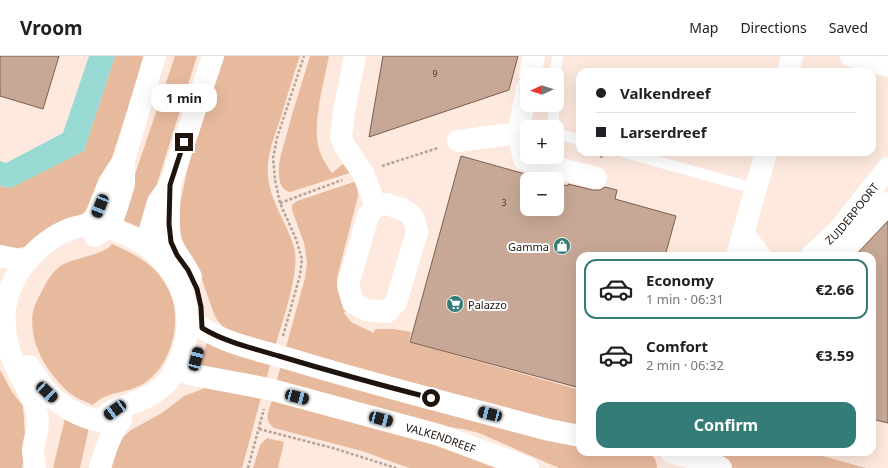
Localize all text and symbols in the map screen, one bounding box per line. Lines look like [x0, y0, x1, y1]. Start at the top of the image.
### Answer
text: Vroom [20, 15, 83, 41]
text: Map [689, 18, 718, 37]
text: Directions [740, 18, 807, 37]
text: Saved [829, 18, 868, 37]
house number: 9 [432, 67, 438, 80]
north arrow [520, 68, 564, 112]
map controls [520, 68, 564, 216]
text: Valkendreef [620, 83, 711, 103]
callout: 1 min [151, 84, 217, 112]
text: 1 min [166, 89, 202, 107]
button: + [520, 120, 564, 164]
text: Larserdreef [620, 122, 707, 142]
route end [175, 133, 193, 151]
button: − [520, 172, 564, 216]
street label: ZUIDERPOORT [821, 179, 881, 247]
car [90, 193, 110, 219]
house number: 3 [501, 196, 507, 209]
shop icon: Gamma [552, 236, 572, 256]
place label: Gamma [508, 239, 549, 254]
text: Economy [646, 270, 714, 290]
icon: car [598, 271, 634, 307]
text: €2.66 [815, 279, 854, 299]
text: 1 min · 06:31 [646, 290, 724, 308]
supermarket icon: Palazzo [445, 294, 465, 314]
place label: Palazzo [468, 297, 507, 312]
text: Comfort [646, 336, 708, 356]
icon: car [598, 337, 634, 373]
text: €3.59 [815, 345, 854, 365]
car [187, 346, 205, 372]
text: 2 min · 06:32 [646, 356, 724, 374]
car [34, 379, 60, 405]
car [284, 388, 310, 406]
route start [422, 389, 440, 407]
car [102, 398, 128, 422]
button: Confirm [596, 402, 856, 448]
car [477, 405, 503, 423]
car [368, 410, 394, 428]
street label: VALKENDREEF [404, 419, 478, 456]

